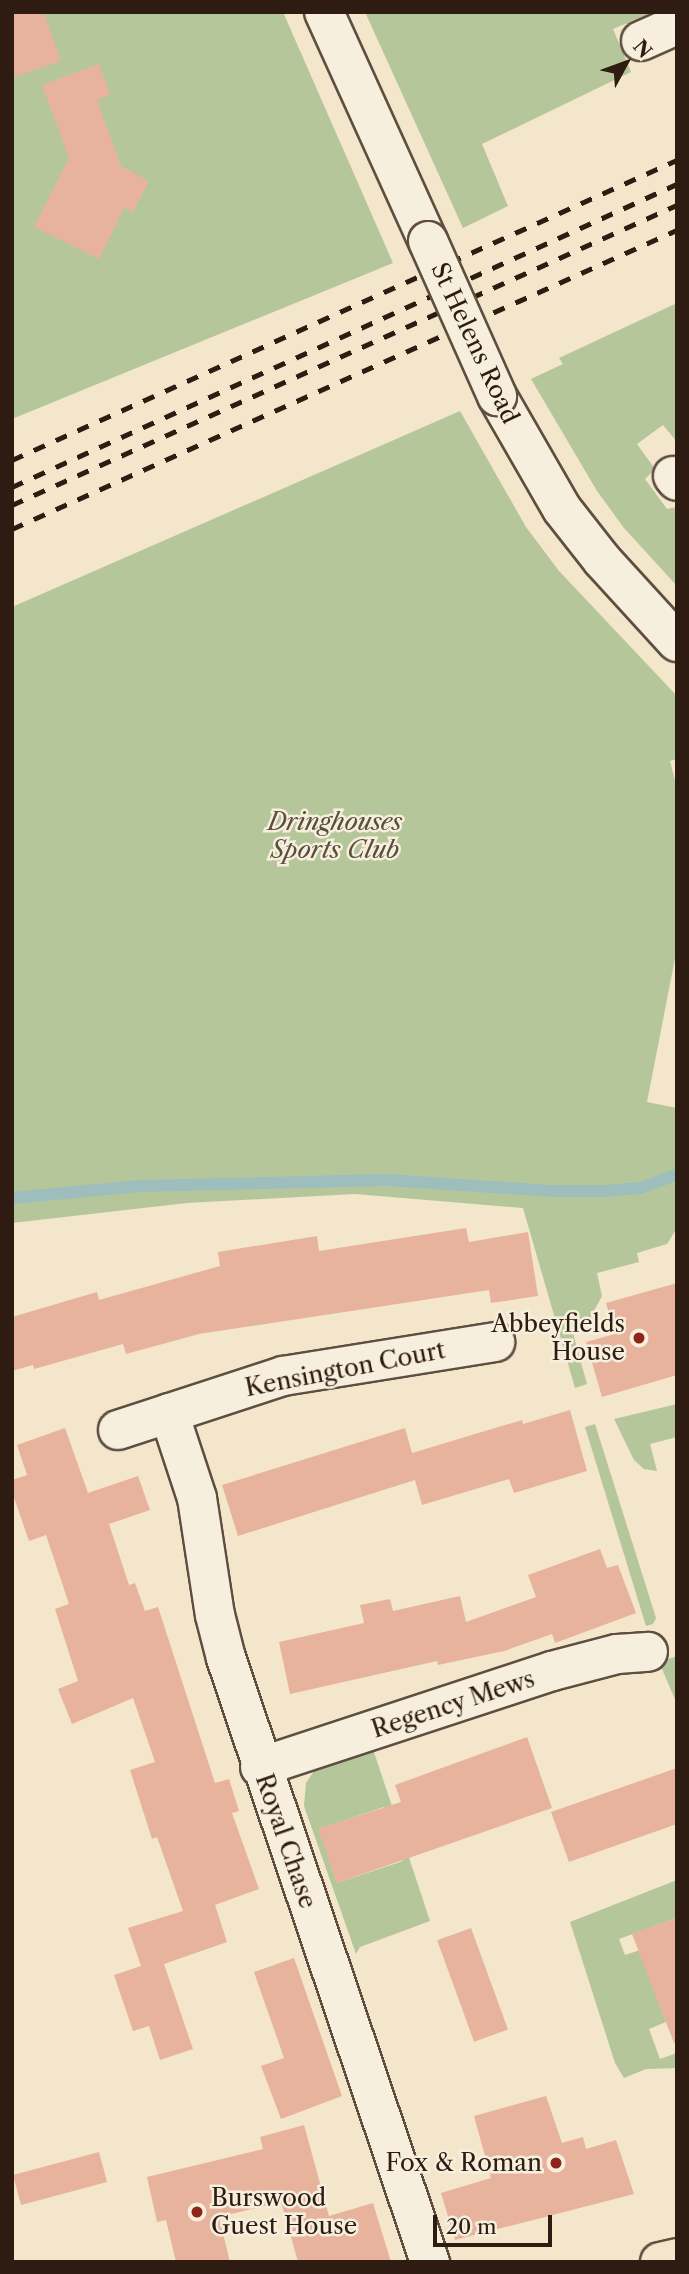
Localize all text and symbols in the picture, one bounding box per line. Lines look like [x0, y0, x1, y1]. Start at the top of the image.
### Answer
north arrow [591, 28, 661, 98]
text: N [628, 35, 656, 63]
street label: St Helens Road [425, 258, 525, 428]
park label: Dringhouses Sports Club [268, 808, 402, 864]
place label: Abbeyfields House [491, 1310, 625, 1366]
marker: Abbeyfields House [631, 1330, 647, 1346]
street label: Kensington Court [243, 1335, 447, 1403]
street label: Regency Mews [367, 1664, 539, 1744]
street label: Royal Chase [250, 1770, 322, 1912]
place label: Fox & Roman [385, 2149, 542, 2177]
marker: Fox & Roman [548, 2155, 564, 2171]
place label: Burswood Guest House [211, 2184, 357, 2240]
scale bar [437, 2200, 556, 2244]
marker: Burswood Guest House [189, 2204, 205, 2220]
text: 20 m [446, 2214, 497, 2239]

